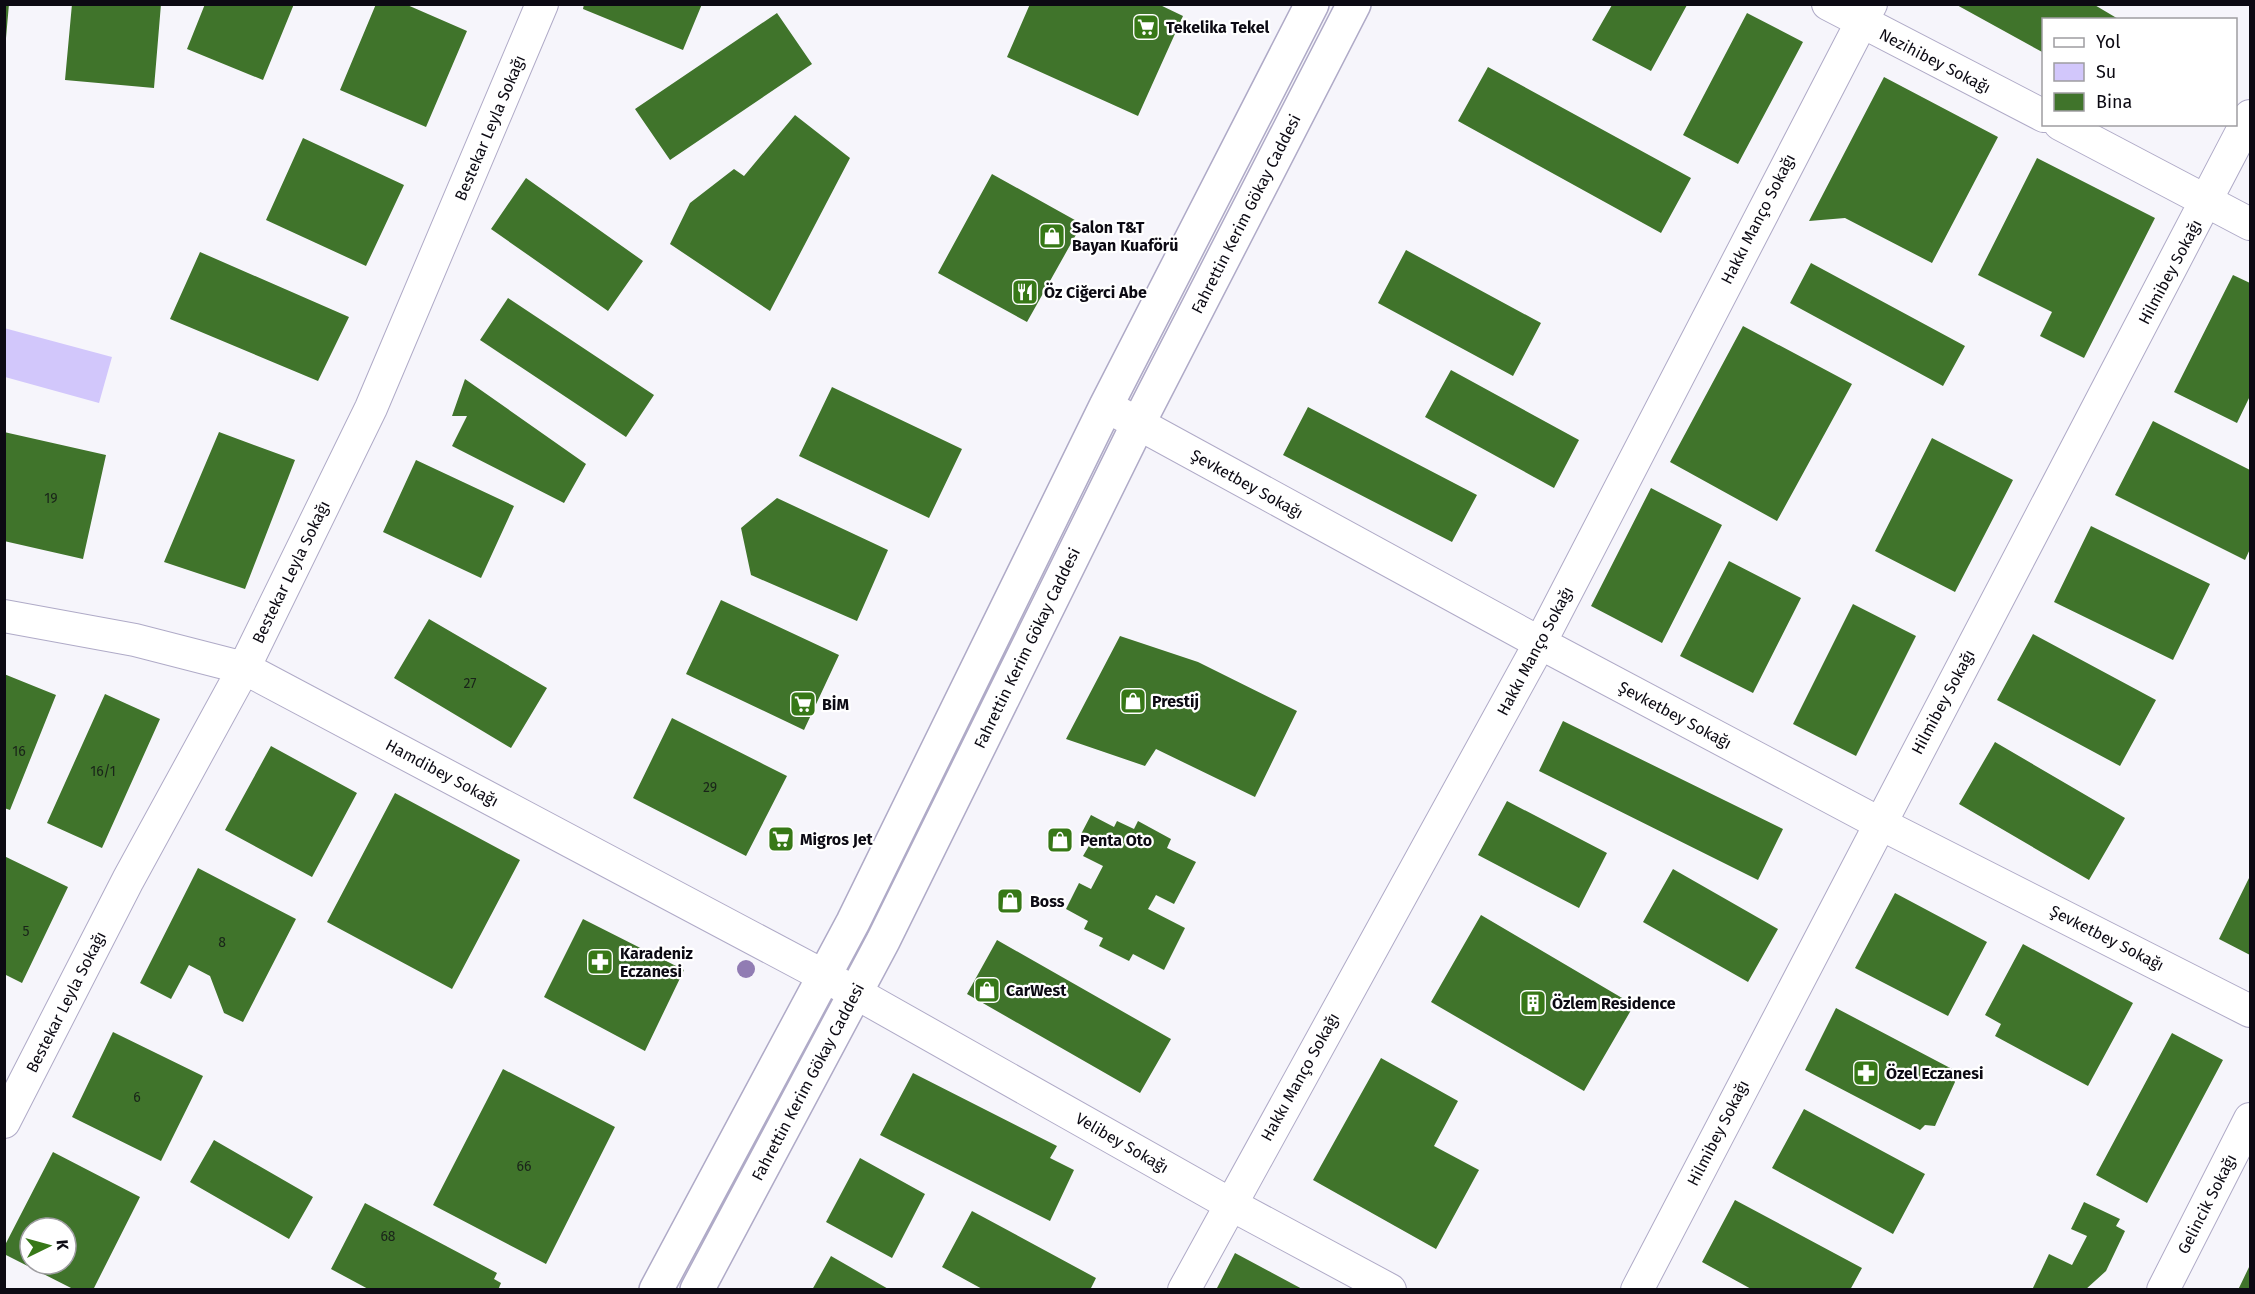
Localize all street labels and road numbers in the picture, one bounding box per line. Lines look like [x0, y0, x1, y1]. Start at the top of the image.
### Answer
street label: Nezihibey Sokağı [1876, 25, 1994, 97]
street label: Bestekar Leyla Sokağı [451, 52, 529, 204]
street label: Fahrettin Kerim Gökay Caddesi [1187, 111, 1305, 317]
street label: Hakkı Manço Sokağı [1717, 151, 1800, 288]
street label: Hilmibey Sokağı [2134, 216, 2206, 328]
street label: Şevketbey Sokağı [1187, 445, 1306, 524]
street label: Bestekar Leyla Sokağı [248, 498, 334, 646]
street label: Fahrettin Kerim Gökay Caddesi [970, 545, 1084, 751]
street label: Hakkı Manço Sokağı [1493, 583, 1578, 719]
street label: Hilmibey Sokağı [1907, 646, 1979, 758]
street label: Şevketbey Sokağı [1615, 677, 1735, 754]
street label: Hamdibey Sokağı [382, 735, 502, 811]
street label: Şevketbey Sokağı [2046, 901, 2167, 976]
street label: Bestekar Leyla Sokağı [22, 928, 110, 1076]
street label: Fahrettin Kerim Gökay Caddesi [748, 980, 868, 1184]
street label: Hakkı Manço Sokağı [1257, 1010, 1344, 1145]
street label: Hilmibey Sokağı [1683, 1077, 1753, 1189]
street label: Velibey Sokağı [1072, 1109, 1172, 1177]
street label: Gelincik Sokağı [2174, 1151, 2240, 1257]

